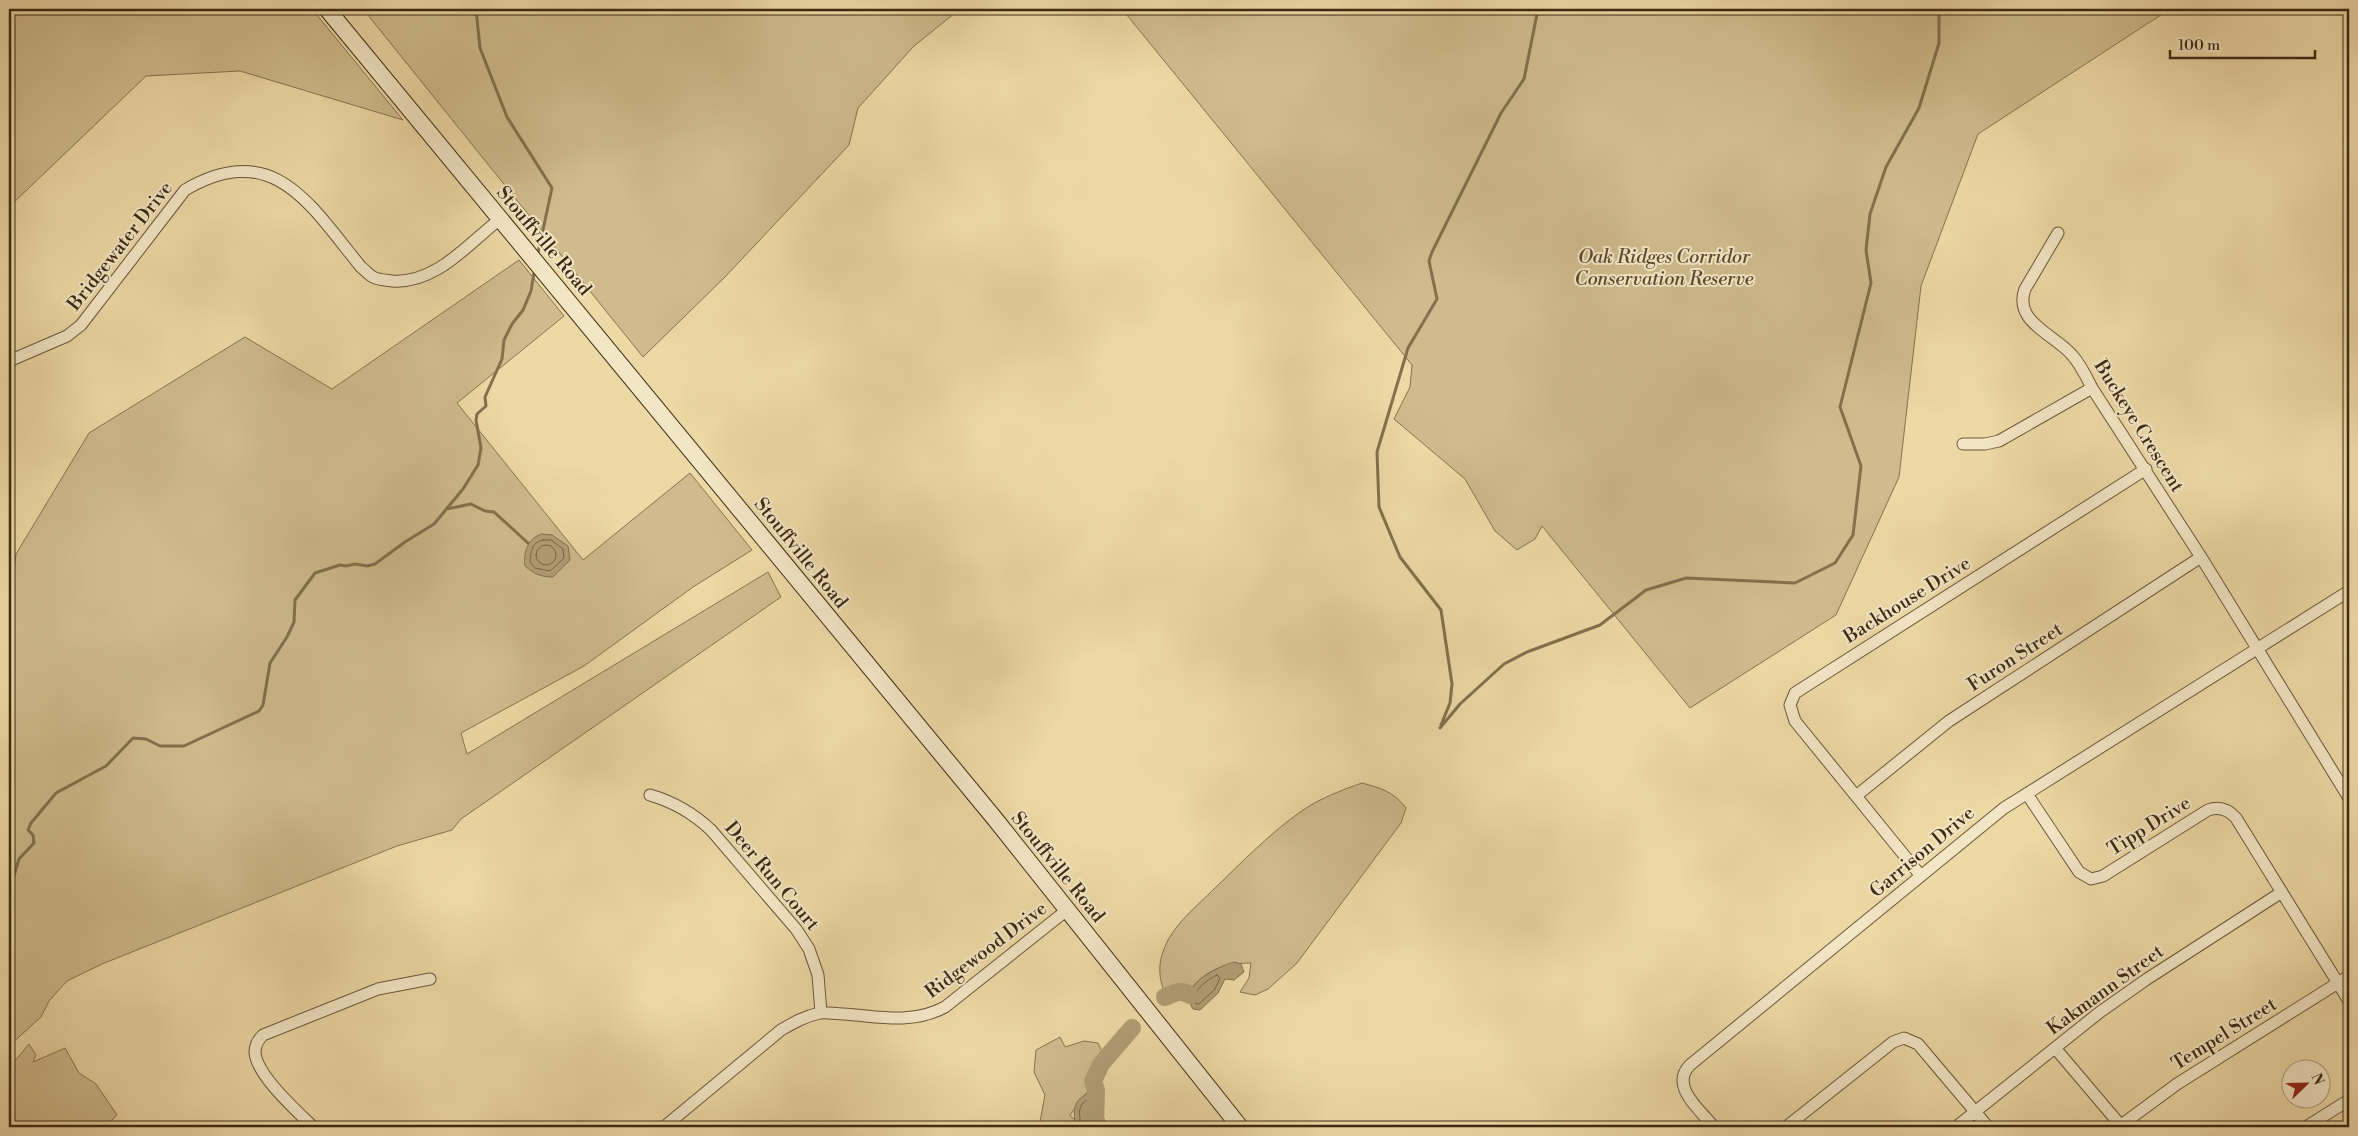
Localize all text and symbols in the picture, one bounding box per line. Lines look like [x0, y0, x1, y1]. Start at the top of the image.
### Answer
scale bar [2170, 28, 2316, 60]
text: 100 m [2178, 36, 2220, 55]
street label: Bridgewater Drive [61, 176, 178, 316]
street label: Stouffville Road [491, 181, 597, 301]
park label: Oak Ridges Corridor Conservation Reserve [1575, 245, 1754, 291]
street label: Buckeye Crescent [2088, 354, 2190, 497]
street label: Stouffville Road [749, 493, 853, 613]
street label: Backhouse Drive [1838, 551, 1975, 649]
street label: Furon Street [1963, 617, 2067, 697]
street label: Tipp Drive [2103, 791, 2195, 861]
street label: Garrison Drive [1865, 801, 1979, 903]
street label: Stouffville Road [1006, 807, 1110, 927]
street label: Deer Run Court [719, 816, 825, 936]
street label: Ridgewood Drive [920, 896, 1052, 1004]
street label: Kakmann Street [2042, 939, 2168, 1040]
street label: Tempel Street [2167, 992, 2281, 1076]
north arrow [2280, 1058, 2330, 1108]
text: N [2307, 1071, 2327, 1088]

